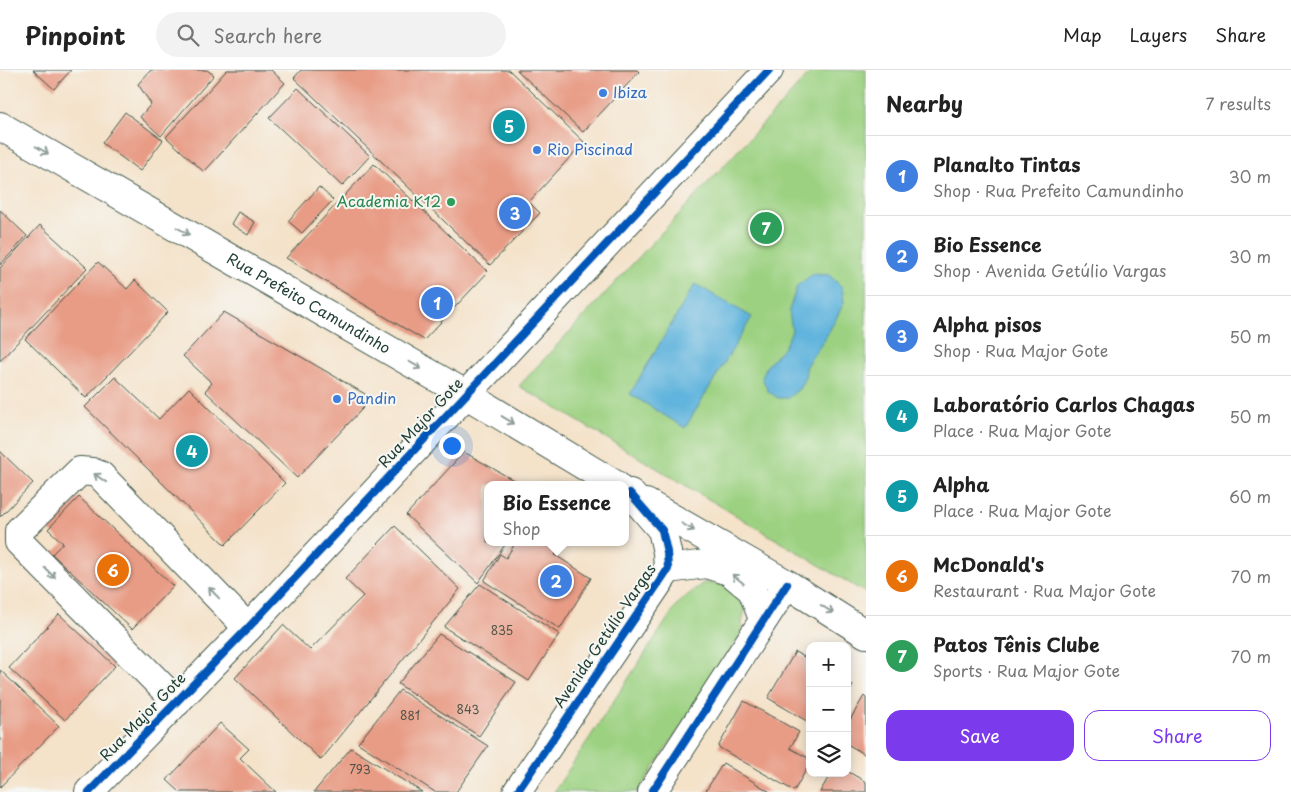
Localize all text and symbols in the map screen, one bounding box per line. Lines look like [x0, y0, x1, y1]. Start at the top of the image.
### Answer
search box [156, 12, 506, 57]
text: Pinpoint [25, 17, 126, 53]
icon: search [174, 21, 202, 49]
text: Search here [214, 21, 322, 49]
text: Map [1063, 21, 1102, 48]
text: Layers [1130, 21, 1187, 48]
text: Share [1215, 21, 1266, 48]
place label: Ibiza [613, 80, 647, 103]
marker: Ibiza [597, 87, 609, 99]
text: Nearby [886, 87, 963, 119]
text: 7 results [1206, 91, 1271, 115]
pin: 5 [493, 107, 525, 145]
place label: Rio Piscinad [547, 137, 633, 160]
marker: Rio Piscinad [531, 144, 543, 156]
one-way arrow [35, 146, 49, 156]
text: Planalto Tintas [933, 150, 1081, 178]
text: 1 [898, 164, 906, 188]
text: 30 m [1229, 164, 1271, 188]
text: Shop · Rua Prefeito Camundinho [933, 178, 1184, 202]
place label: Academia K12 [337, 189, 441, 212]
pin: 3 [499, 194, 531, 232]
marker: Academia K12 [445, 196, 457, 208]
pin: 7 [750, 209, 782, 247]
one-way arrow [175, 227, 190, 237]
text: Bio Essence [933, 230, 1042, 258]
text: 2 [896, 244, 908, 268]
text: 30 m [1229, 244, 1271, 268]
street label: Rua Prefeito Camundinho [223, 246, 395, 359]
text: Shop · Avenida Getúlio Vargas [933, 258, 1166, 282]
pin: 1 [421, 284, 453, 322]
text: Alpha pisos [933, 310, 1042, 338]
text: 3 [897, 324, 907, 348]
text: 50 m [1230, 324, 1271, 348]
text: Shop · Rua Major Gote [933, 338, 1108, 362]
one-way arrow [407, 361, 421, 371]
street label: Rua Major Gote [372, 372, 468, 472]
place label: Pandin [347, 386, 396, 409]
text: Laboratório Carlos Chagas [933, 390, 1195, 418]
marker: Pandin [331, 393, 343, 405]
text: 4 [897, 404, 907, 428]
text: 50 m [1230, 404, 1271, 428]
one-way arrow [501, 416, 515, 426]
text: Place · Rua Major Gote [933, 418, 1111, 442]
pin: 4 [176, 432, 208, 470]
your location [439, 433, 465, 459]
text: Alpha [933, 470, 989, 498]
one-way arrow [93, 472, 107, 483]
popup [484, 481, 629, 546]
text: 5 [897, 484, 907, 508]
text: 60 m [1229, 484, 1271, 508]
text: Bio Essence [502, 488, 611, 516]
text: Place · Rua Major Gote [933, 498, 1111, 522]
text: Shop [502, 516, 540, 540]
one-way arrow [680, 522, 694, 532]
text: McDonald's [933, 550, 1044, 578]
pin: 6 [97, 551, 129, 589]
street label: Avenida Getúlio Vargas [547, 558, 661, 712]
pin: 2 [540, 562, 572, 600]
text: 6 [896, 564, 908, 588]
text: 70 m [1231, 564, 1271, 588]
one-way arrow [44, 567, 56, 580]
one-way arrow [732, 573, 745, 584]
text: Restaurant · Rua Major Gote [933, 578, 1156, 602]
one-way arrow [208, 587, 220, 599]
one-way arrow [819, 604, 833, 614]
house number: 835 [491, 621, 513, 639]
text: Patos Tênis Clube [933, 630, 1100, 658]
map controls [806, 642, 851, 777]
button: + [806, 642, 851, 687]
text: 7 [897, 644, 907, 668]
text: 70 m [1231, 644, 1271, 668]
text: Sports · Rua Major Gote [933, 658, 1120, 682]
street label: Rua Major Gote [94, 666, 190, 766]
button: − [806, 687, 851, 732]
house number: 843 [456, 700, 480, 718]
house number: 881 [400, 706, 420, 724]
button: Save [886, 710, 1074, 761]
button: Share [1084, 710, 1271, 761]
button: layers [806, 732, 851, 777]
house number: 793 [349, 760, 371, 778]

